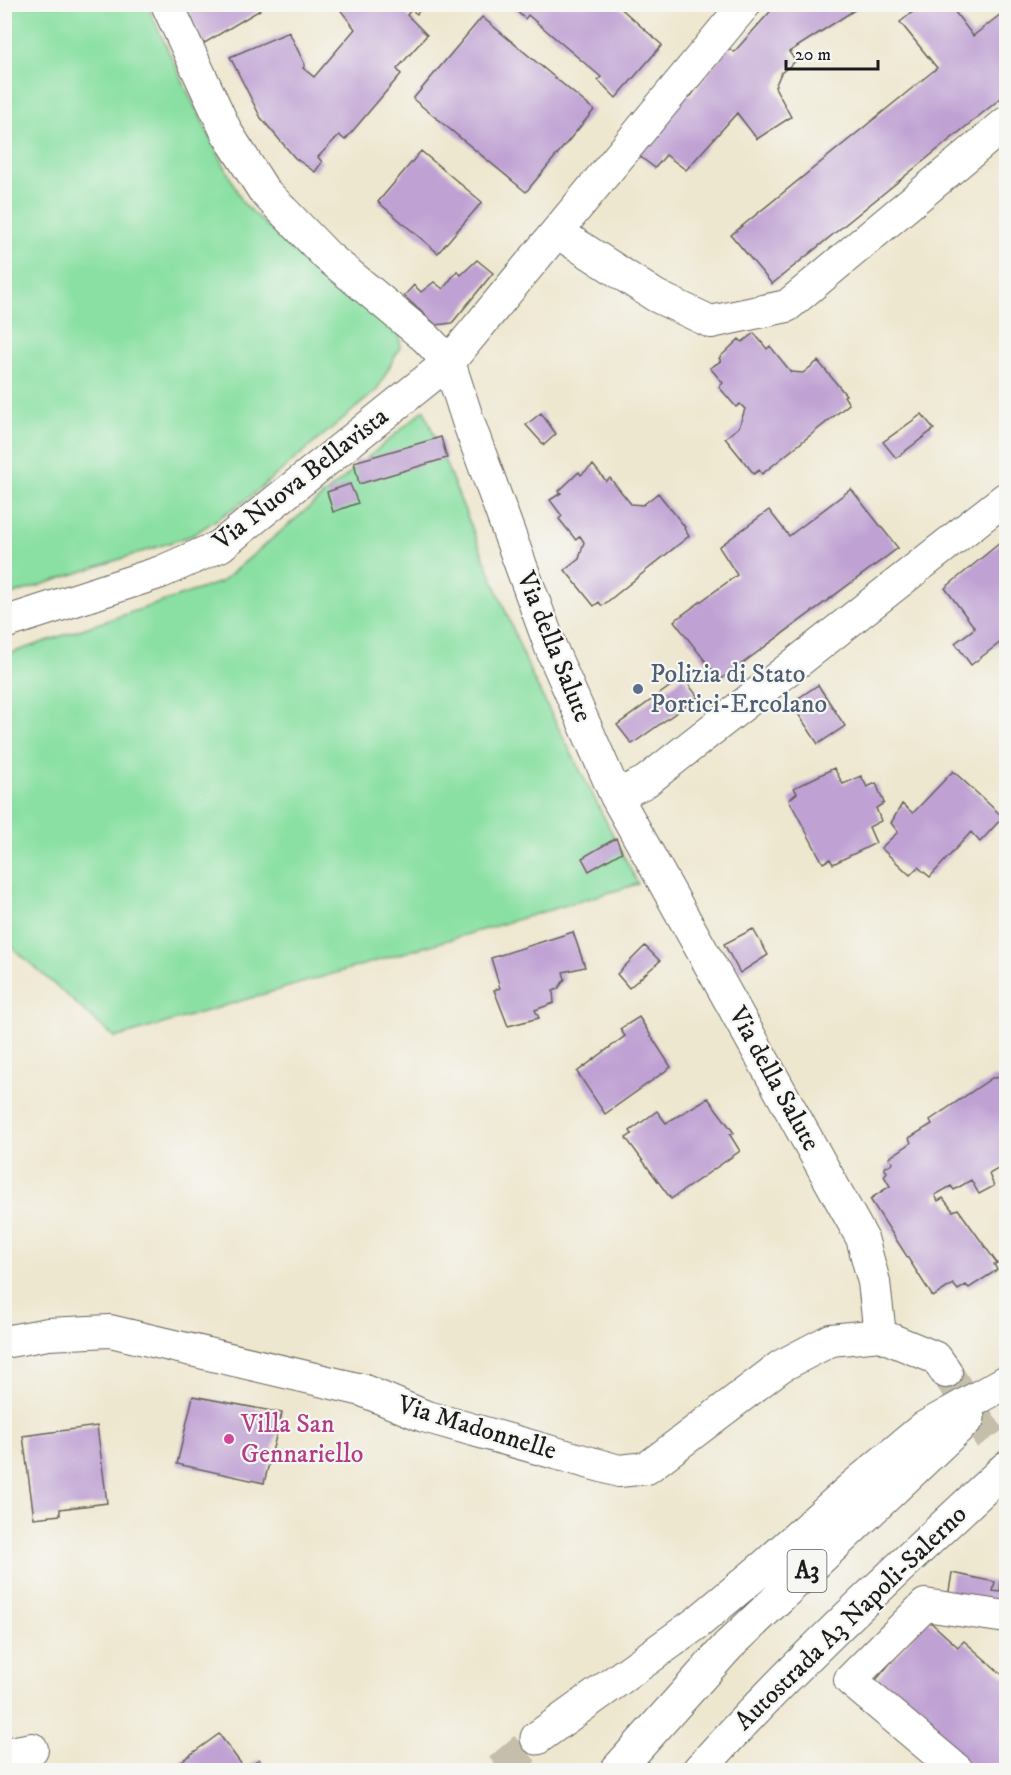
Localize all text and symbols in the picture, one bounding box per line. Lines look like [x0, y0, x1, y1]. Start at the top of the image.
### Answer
scale bar [786, 33, 878, 71]
text: 20 m [795, 44, 831, 66]
street label: Via Nuova Bellavista [206, 400, 395, 558]
street label: Via della Salute [508, 566, 599, 727]
place label: Polizia di Stato Portici-Ercolano [650, 658, 827, 721]
marker: Polizia di Stato Portici-Ercolano [631, 682, 645, 696]
street label: Via della Salute [720, 1000, 827, 1157]
street label: Via Madonnelle [393, 1388, 560, 1468]
place label: Villa San Gennariello [240, 1408, 363, 1471]
marker: Villa San Gennariello [222, 1432, 236, 1446]
street label: Autostrada A3 Napoli-Salerno [728, 1498, 974, 1738]
road number: A3 [788, 1550, 826, 1592]

